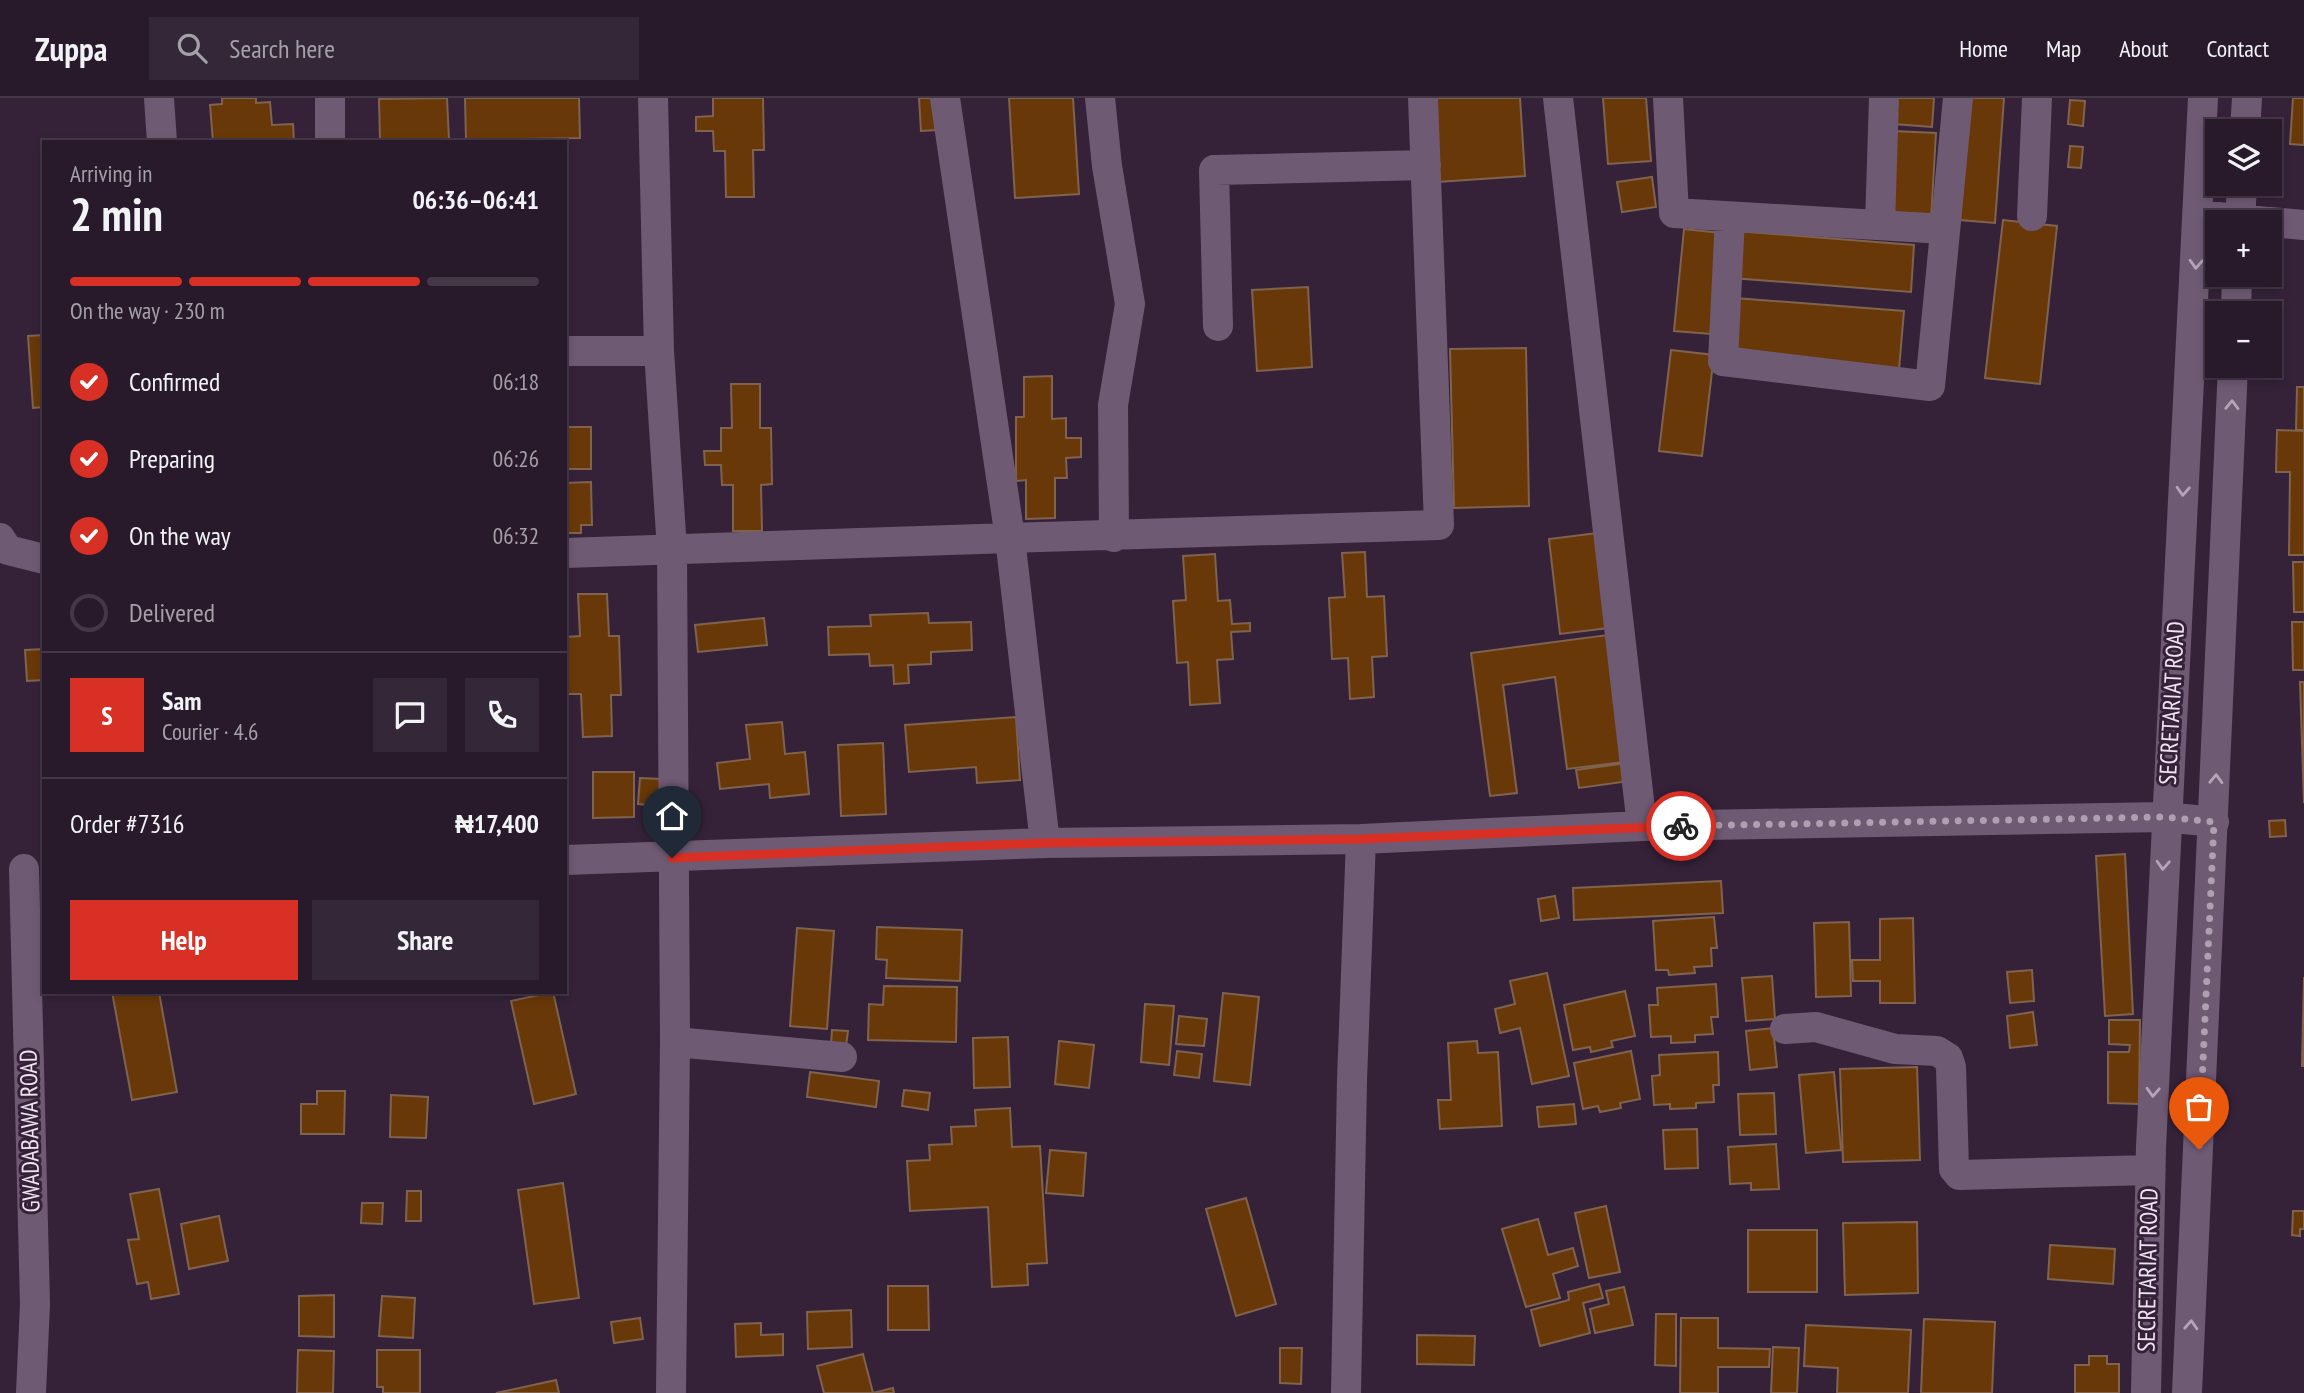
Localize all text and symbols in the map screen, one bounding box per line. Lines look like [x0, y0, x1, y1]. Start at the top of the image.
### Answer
search box [149, 17, 639, 80]
text: Zuppa [35, 27, 107, 70]
icon: search [173, 29, 211, 67]
text: Search here [229, 32, 335, 65]
text: Home [1959, 33, 2008, 64]
text: Map [2046, 33, 2081, 64]
text: About [2119, 33, 2168, 64]
text: Contact [2206, 33, 2269, 64]
map controls [2205, 119, 2282, 378]
button: layers [2205, 119, 2282, 196]
text: Arriving in [70, 159, 152, 188]
text: 06:36–06:41 [412, 183, 539, 216]
text: 2 min [70, 184, 163, 244]
button: + [2205, 210, 2282, 287]
one-way arrow [2188, 259, 2203, 270]
text: On the way · 230 m [70, 296, 225, 325]
button: − [2205, 301, 2282, 378]
icon: check [70, 363, 108, 401]
text: Confirmed [129, 365, 220, 398]
text: 06:18 [493, 367, 539, 396]
one-way arrow [2224, 399, 2239, 410]
icon: check [70, 440, 108, 478]
text: Preparing [129, 442, 215, 475]
text: 06:26 [493, 444, 539, 473]
one-way arrow [2176, 486, 2191, 497]
icon: check [70, 517, 108, 555]
text: On the way [129, 519, 231, 552]
text: 06:32 [493, 521, 539, 550]
text: Delivered [129, 596, 215, 629]
street label: SECRETARIAT ROAD [2152, 620, 2191, 786]
button: chat [373, 678, 447, 752]
button: phone [465, 678, 539, 752]
text: Sam [162, 684, 201, 717]
text: S [101, 699, 113, 732]
text: Courier · 4.6 [162, 717, 258, 746]
one-way arrow [2208, 774, 2223, 785]
pin [642, 786, 702, 858]
courier [1646, 791, 1716, 861]
icon: home [653, 797, 691, 835]
text: Order #7316 [70, 807, 185, 840]
text: ₦17,400 [455, 807, 539, 840]
icon: bike [1662, 807, 1700, 845]
one-way arrow [2156, 860, 2171, 871]
button: Help [70, 900, 298, 980]
button: Share [312, 900, 539, 980]
street label: GWADABAWA ROAD [13, 1049, 46, 1213]
pin [2169, 1077, 2229, 1149]
one-way arrow [2146, 1087, 2161, 1098]
icon: bag [2180, 1088, 2218, 1126]
street label: SECRETARIAT ROAD [2131, 1188, 2164, 1352]
one-way arrow [2183, 1319, 2198, 1330]

